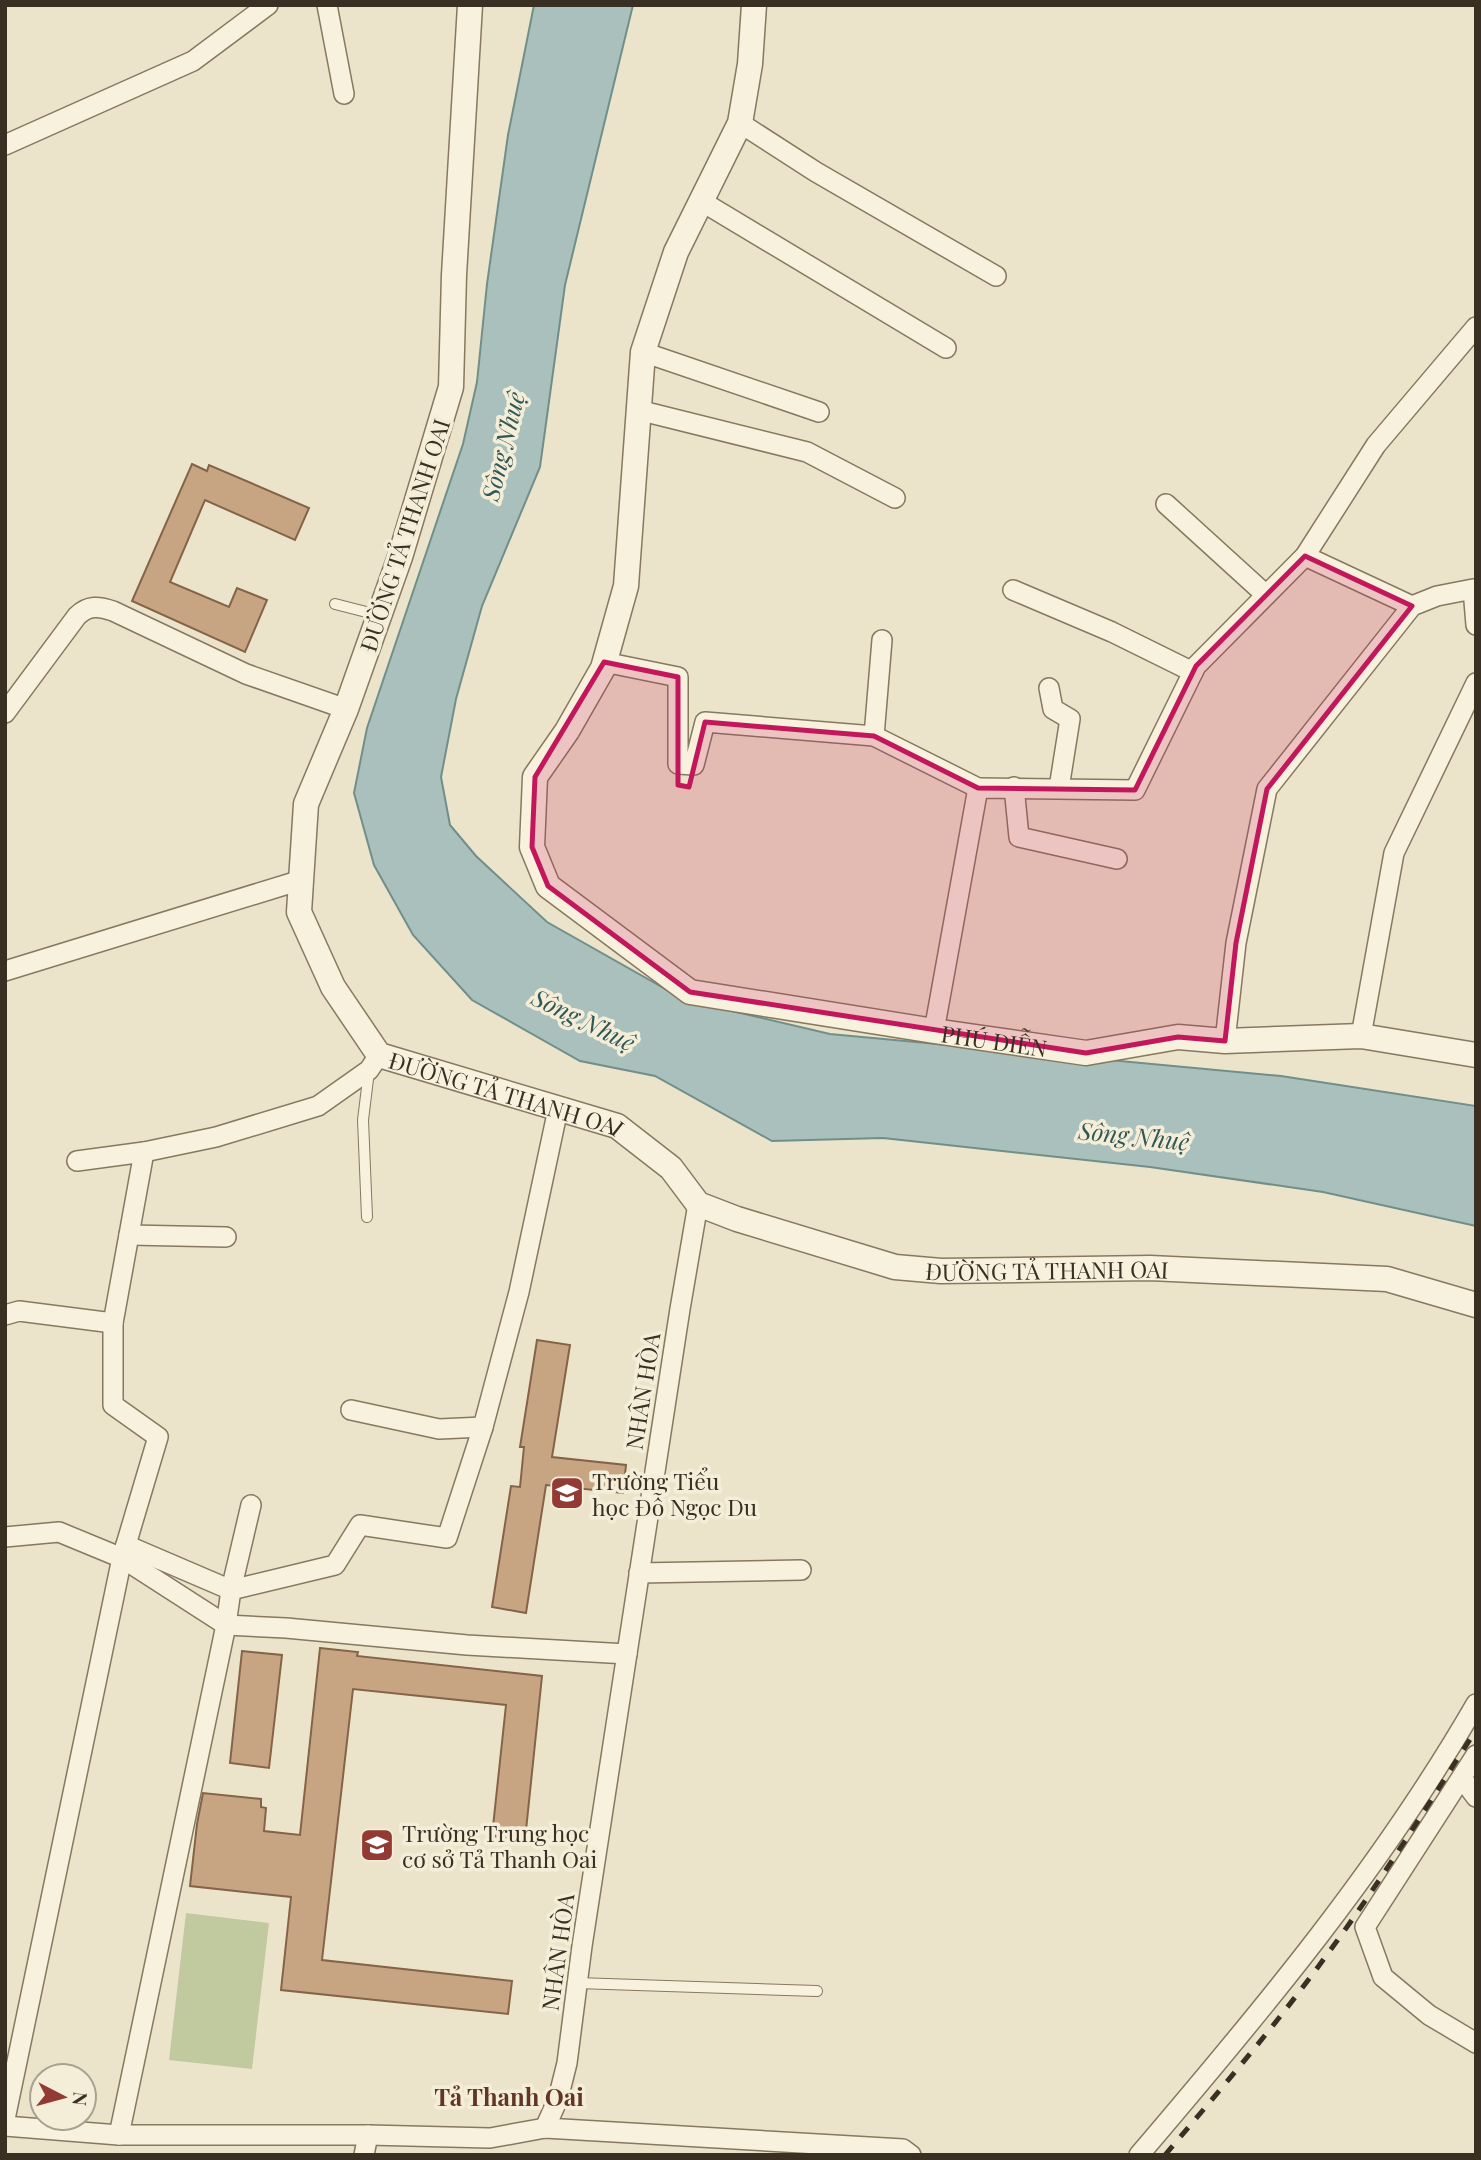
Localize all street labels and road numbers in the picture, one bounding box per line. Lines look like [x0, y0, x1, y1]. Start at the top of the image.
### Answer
street label: ĐƯỜNG TẢ THANH OAI [352, 415, 456, 655]
street label: PHÚ DIỄN [939, 1017, 1049, 1063]
street label: ĐƯỜNG TẢ THANH OAI [385, 1043, 631, 1142]
street label: ĐƯỜNG TẢ THANH OAI [924, 1252, 1169, 1287]
street label: NHÂN HÒA [617, 1330, 667, 1452]
street label: NHÂN HÒA [533, 1891, 581, 2013]

